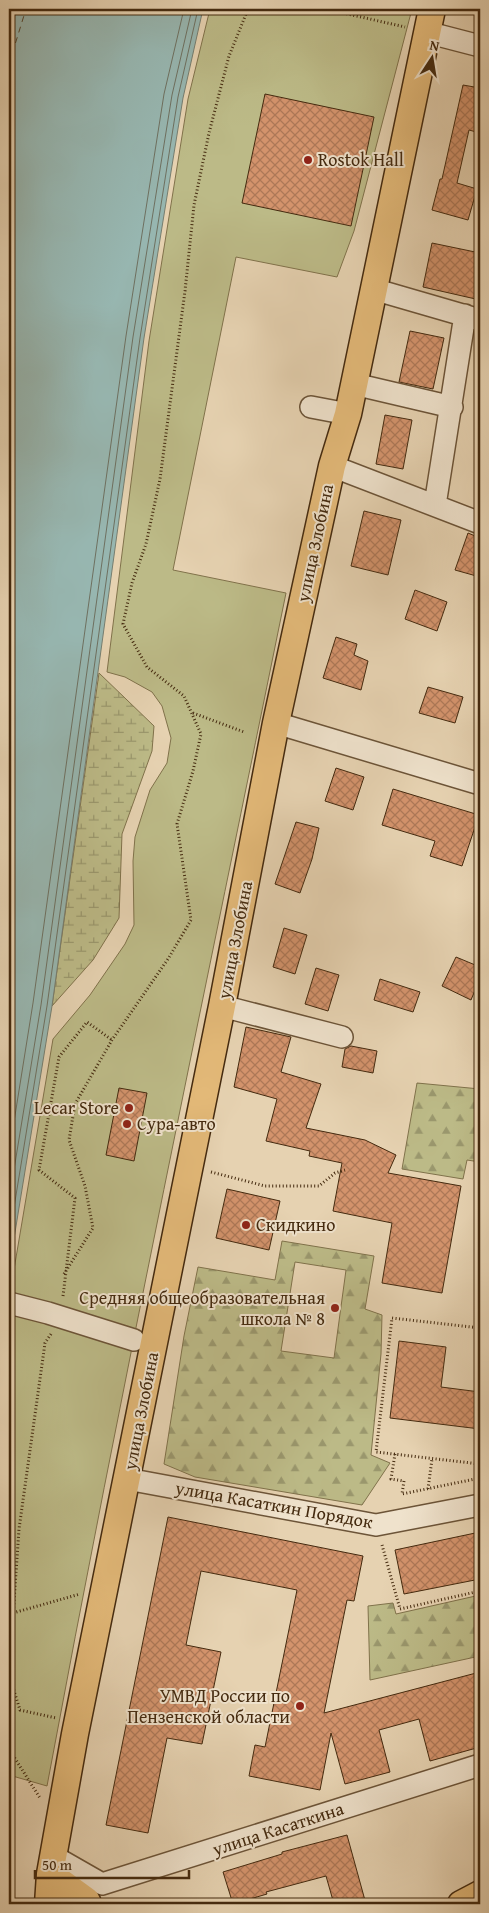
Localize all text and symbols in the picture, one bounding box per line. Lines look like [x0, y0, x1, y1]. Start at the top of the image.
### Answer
north arrow [406, 32, 456, 82]
text: N [428, 35, 442, 56]
place label: Rostok Hall [318, 146, 404, 173]
marker: Rostok Hall [302, 154, 314, 166]
street label: улица Злобина [289, 481, 340, 605]
street label: улица Злобина [210, 878, 259, 1002]
place label: Lecar Store [34, 1094, 119, 1121]
marker: Lecar Store [123, 1102, 135, 1114]
place label: Сура-авто [137, 1110, 216, 1137]
marker: Сура-авто [121, 1118, 133, 1130]
place label: Скидкино [256, 1211, 335, 1238]
marker: Скидкино [240, 1219, 252, 1231]
place label: Средняя общеобразовательная школа № 8 [79, 1284, 325, 1332]
marker: Средняя общеобразовательная школа № 8 [329, 1302, 341, 1314]
street label: улица Злобина [116, 1349, 165, 1473]
street label: улица Касаткин Порядок [172, 1474, 375, 1535]
place label: УМВД России по Пензенской области [127, 1682, 290, 1730]
marker: УМВД России по Пензенской области [294, 1700, 306, 1712]
street label: улица Касаткина [208, 1794, 347, 1863]
scale bar [35, 1848, 189, 1880]
text: 50 m [42, 1854, 73, 1875]

